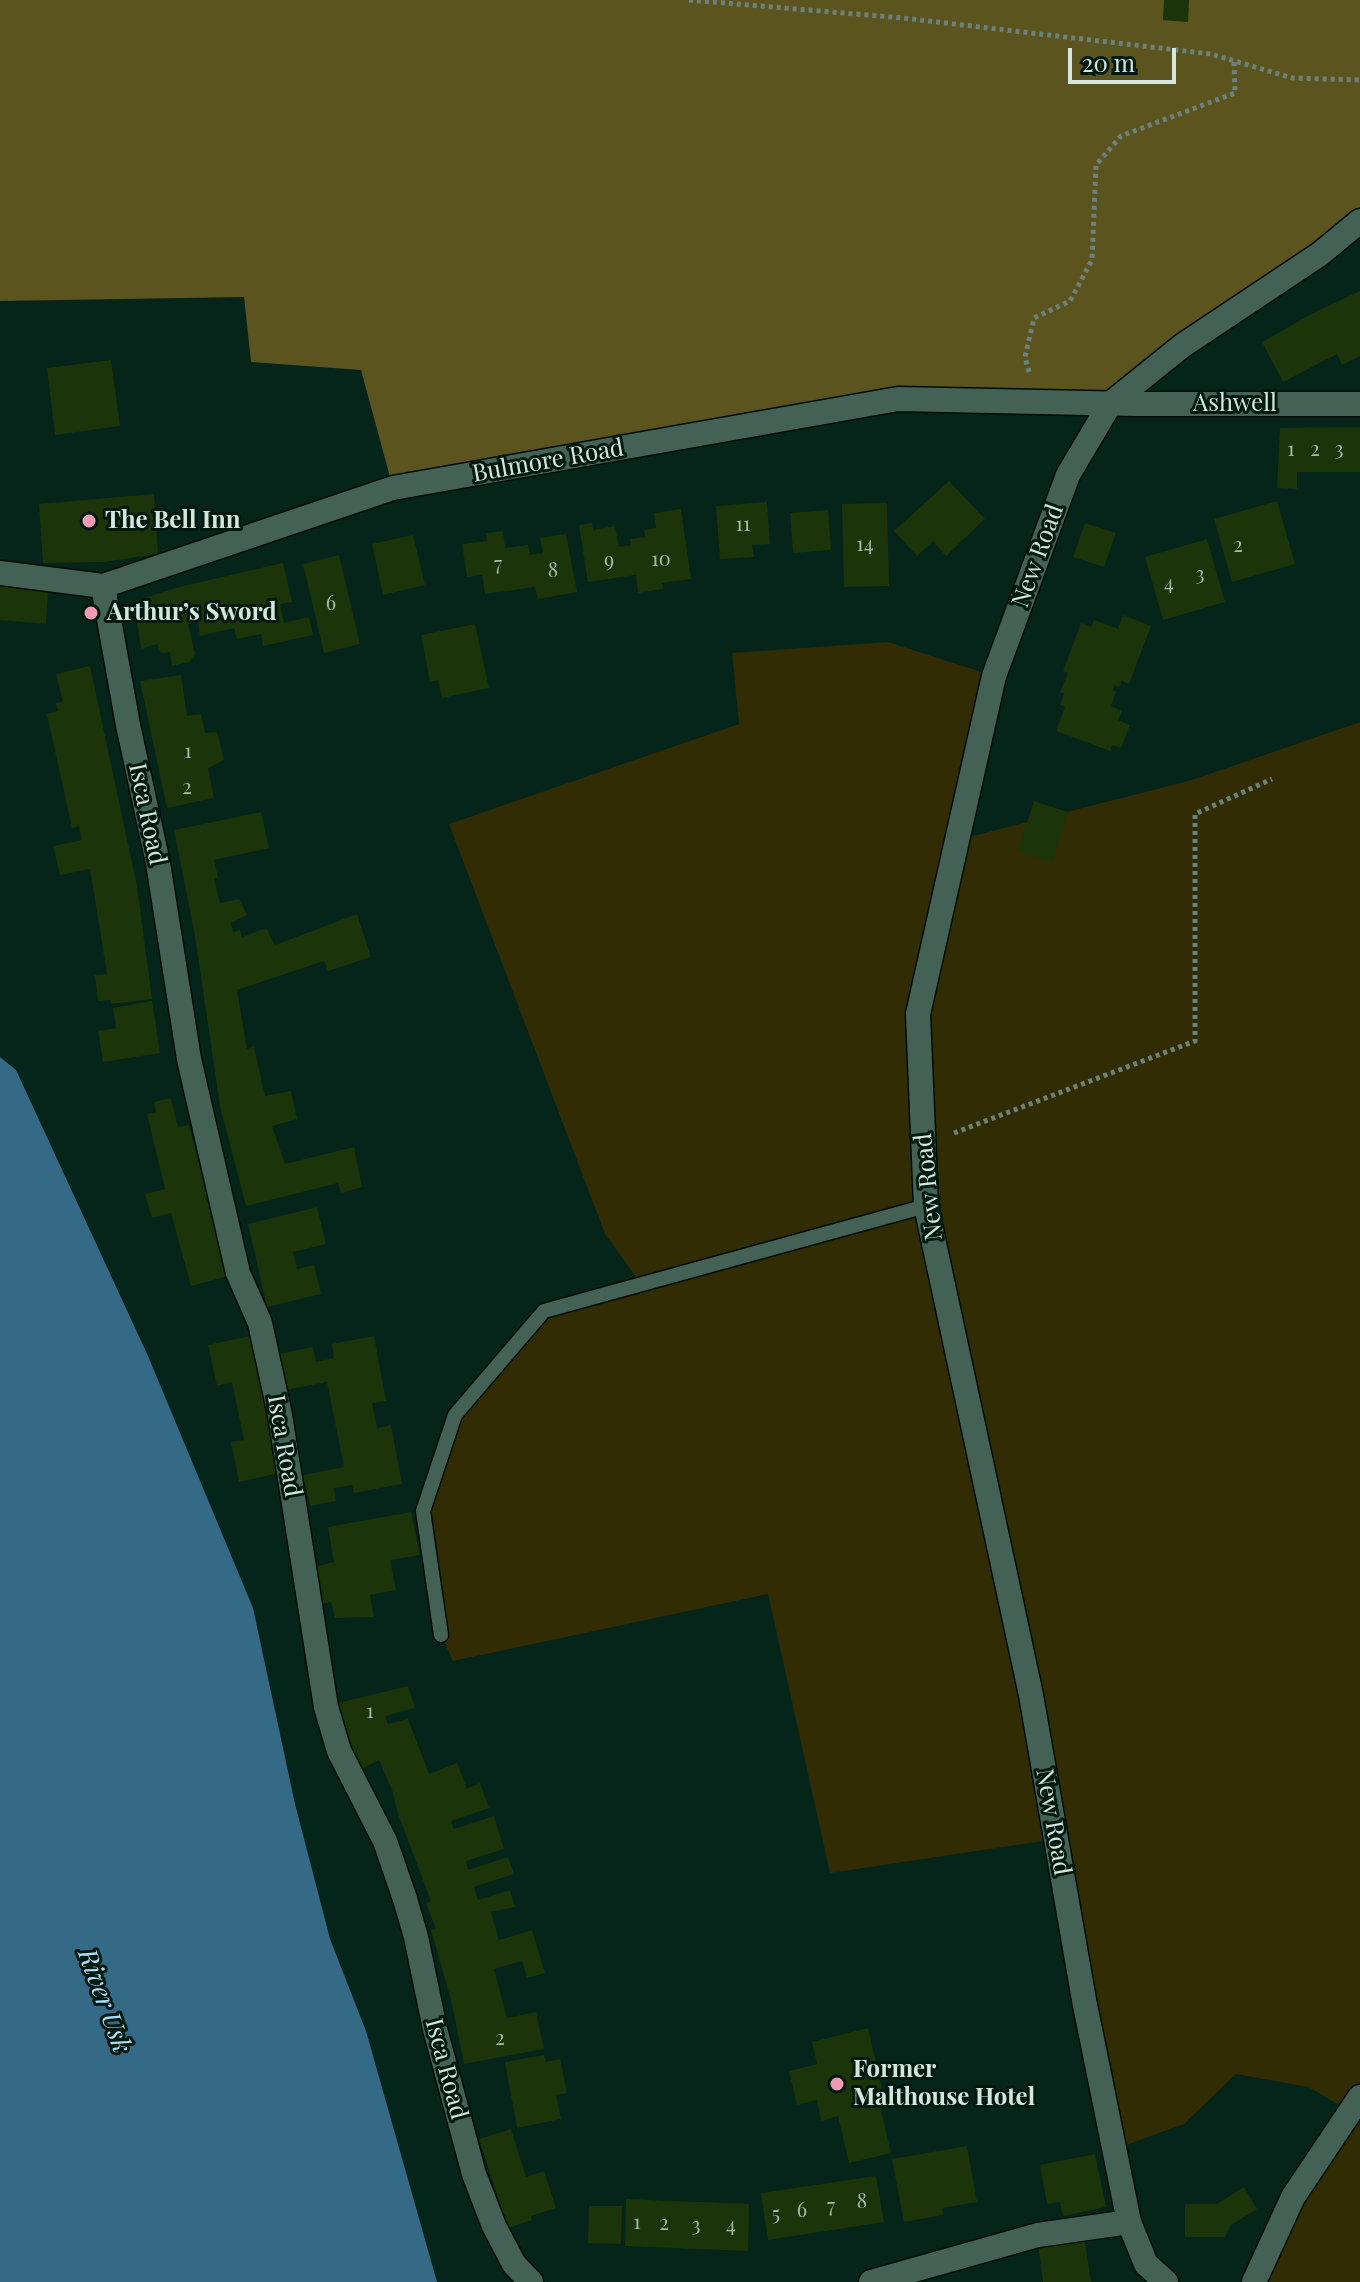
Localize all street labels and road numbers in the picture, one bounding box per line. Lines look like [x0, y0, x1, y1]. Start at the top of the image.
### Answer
street label: Ashwell [1193, 390, 1277, 418]
street label: Bulmore Road [470, 434, 626, 488]
street label: New Road [1006, 501, 1070, 611]
street label: Isca Road [122, 761, 172, 867]
street label: New Road [909, 1132, 949, 1242]
street label: Isca Road [261, 1393, 307, 1499]
street label: New Road [1029, 1767, 1077, 1877]
street label: Isca Road [419, 2016, 473, 2122]

